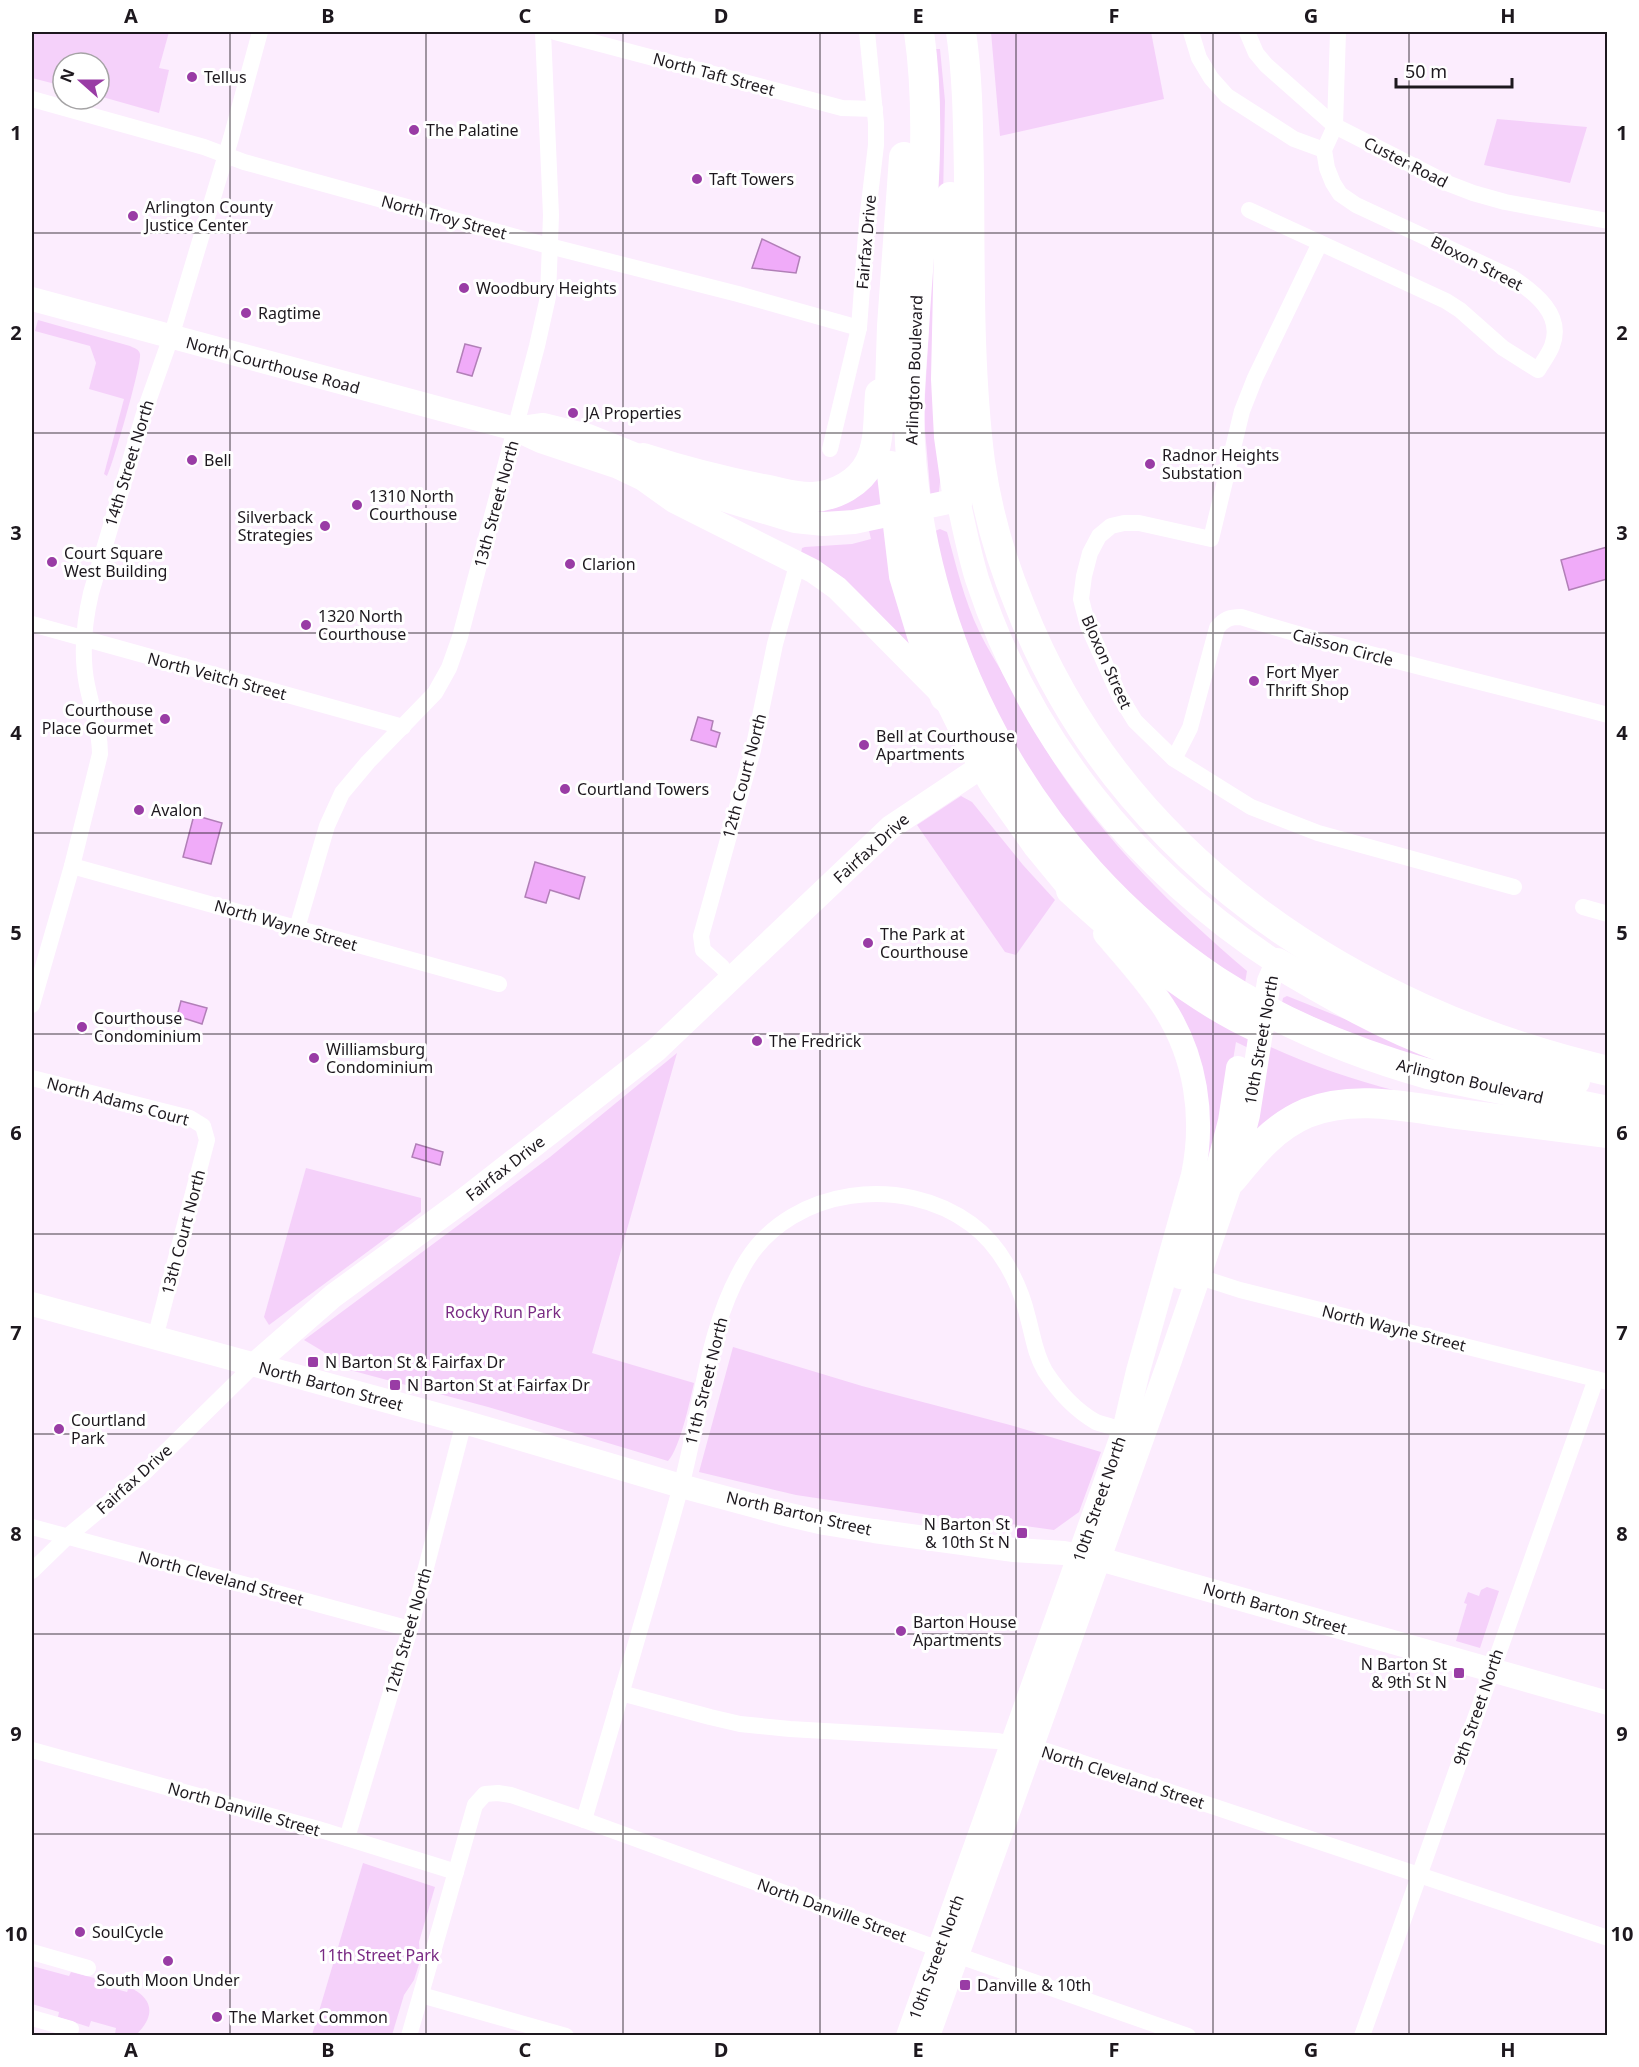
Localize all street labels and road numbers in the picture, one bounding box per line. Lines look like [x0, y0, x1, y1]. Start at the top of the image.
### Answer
street label: North Taft Street [651, 47, 777, 101]
street label: Custer Road [1360, 131, 1452, 193]
street label: North Troy Street [379, 190, 509, 244]
street label: Fairfax Drive [851, 194, 881, 290]
street label: Bloxon Street [1427, 230, 1527, 296]
street label: Arlington Boulevard [900, 294, 928, 446]
street label: North Courthouse Road [184, 331, 362, 399]
street label: 14th Street North [99, 397, 159, 529]
street label: 13th Street North [468, 438, 524, 570]
street label: Bloxon Street [1077, 612, 1138, 713]
street label: Caisson Circle [1290, 623, 1396, 671]
street label: North Veitch Street [145, 647, 289, 705]
street label: 12th Court North [717, 711, 771, 841]
street label: Fairfax Drive [828, 808, 914, 888]
street label: North Wayne Street [212, 894, 360, 956]
street label: 10th Street North [1239, 974, 1283, 1106]
street label: Arlington Boulevard [1394, 1053, 1546, 1109]
street label: North Adams Court [45, 1071, 192, 1131]
street label: Fairfax Drive [461, 1130, 549, 1206]
street label: 13th Court North [156, 1167, 210, 1297]
street label: North Wayne Street [1320, 1299, 1469, 1357]
street label: 11th Street North [679, 1315, 733, 1447]
street label: North Barton Street [256, 1356, 406, 1416]
street label: 10th Street North [1067, 1433, 1131, 1565]
street label: Fairfax Drive [91, 1439, 177, 1519]
street label: North Barton Street [724, 1486, 874, 1540]
street label: North Cleveland Street [136, 1545, 306, 1611]
street label: 12th Street North [379, 1565, 437, 1697]
street label: North Barton Street [1201, 1577, 1350, 1639]
street label: 9th Street North [1448, 1646, 1508, 1768]
street label: North Cleveland Street [1039, 1740, 1207, 1814]
street label: North Danville Street [165, 1777, 323, 1841]
street label: North Danville Street [754, 1873, 910, 1947]
street label: 10th Street North [903, 1892, 969, 2022]

